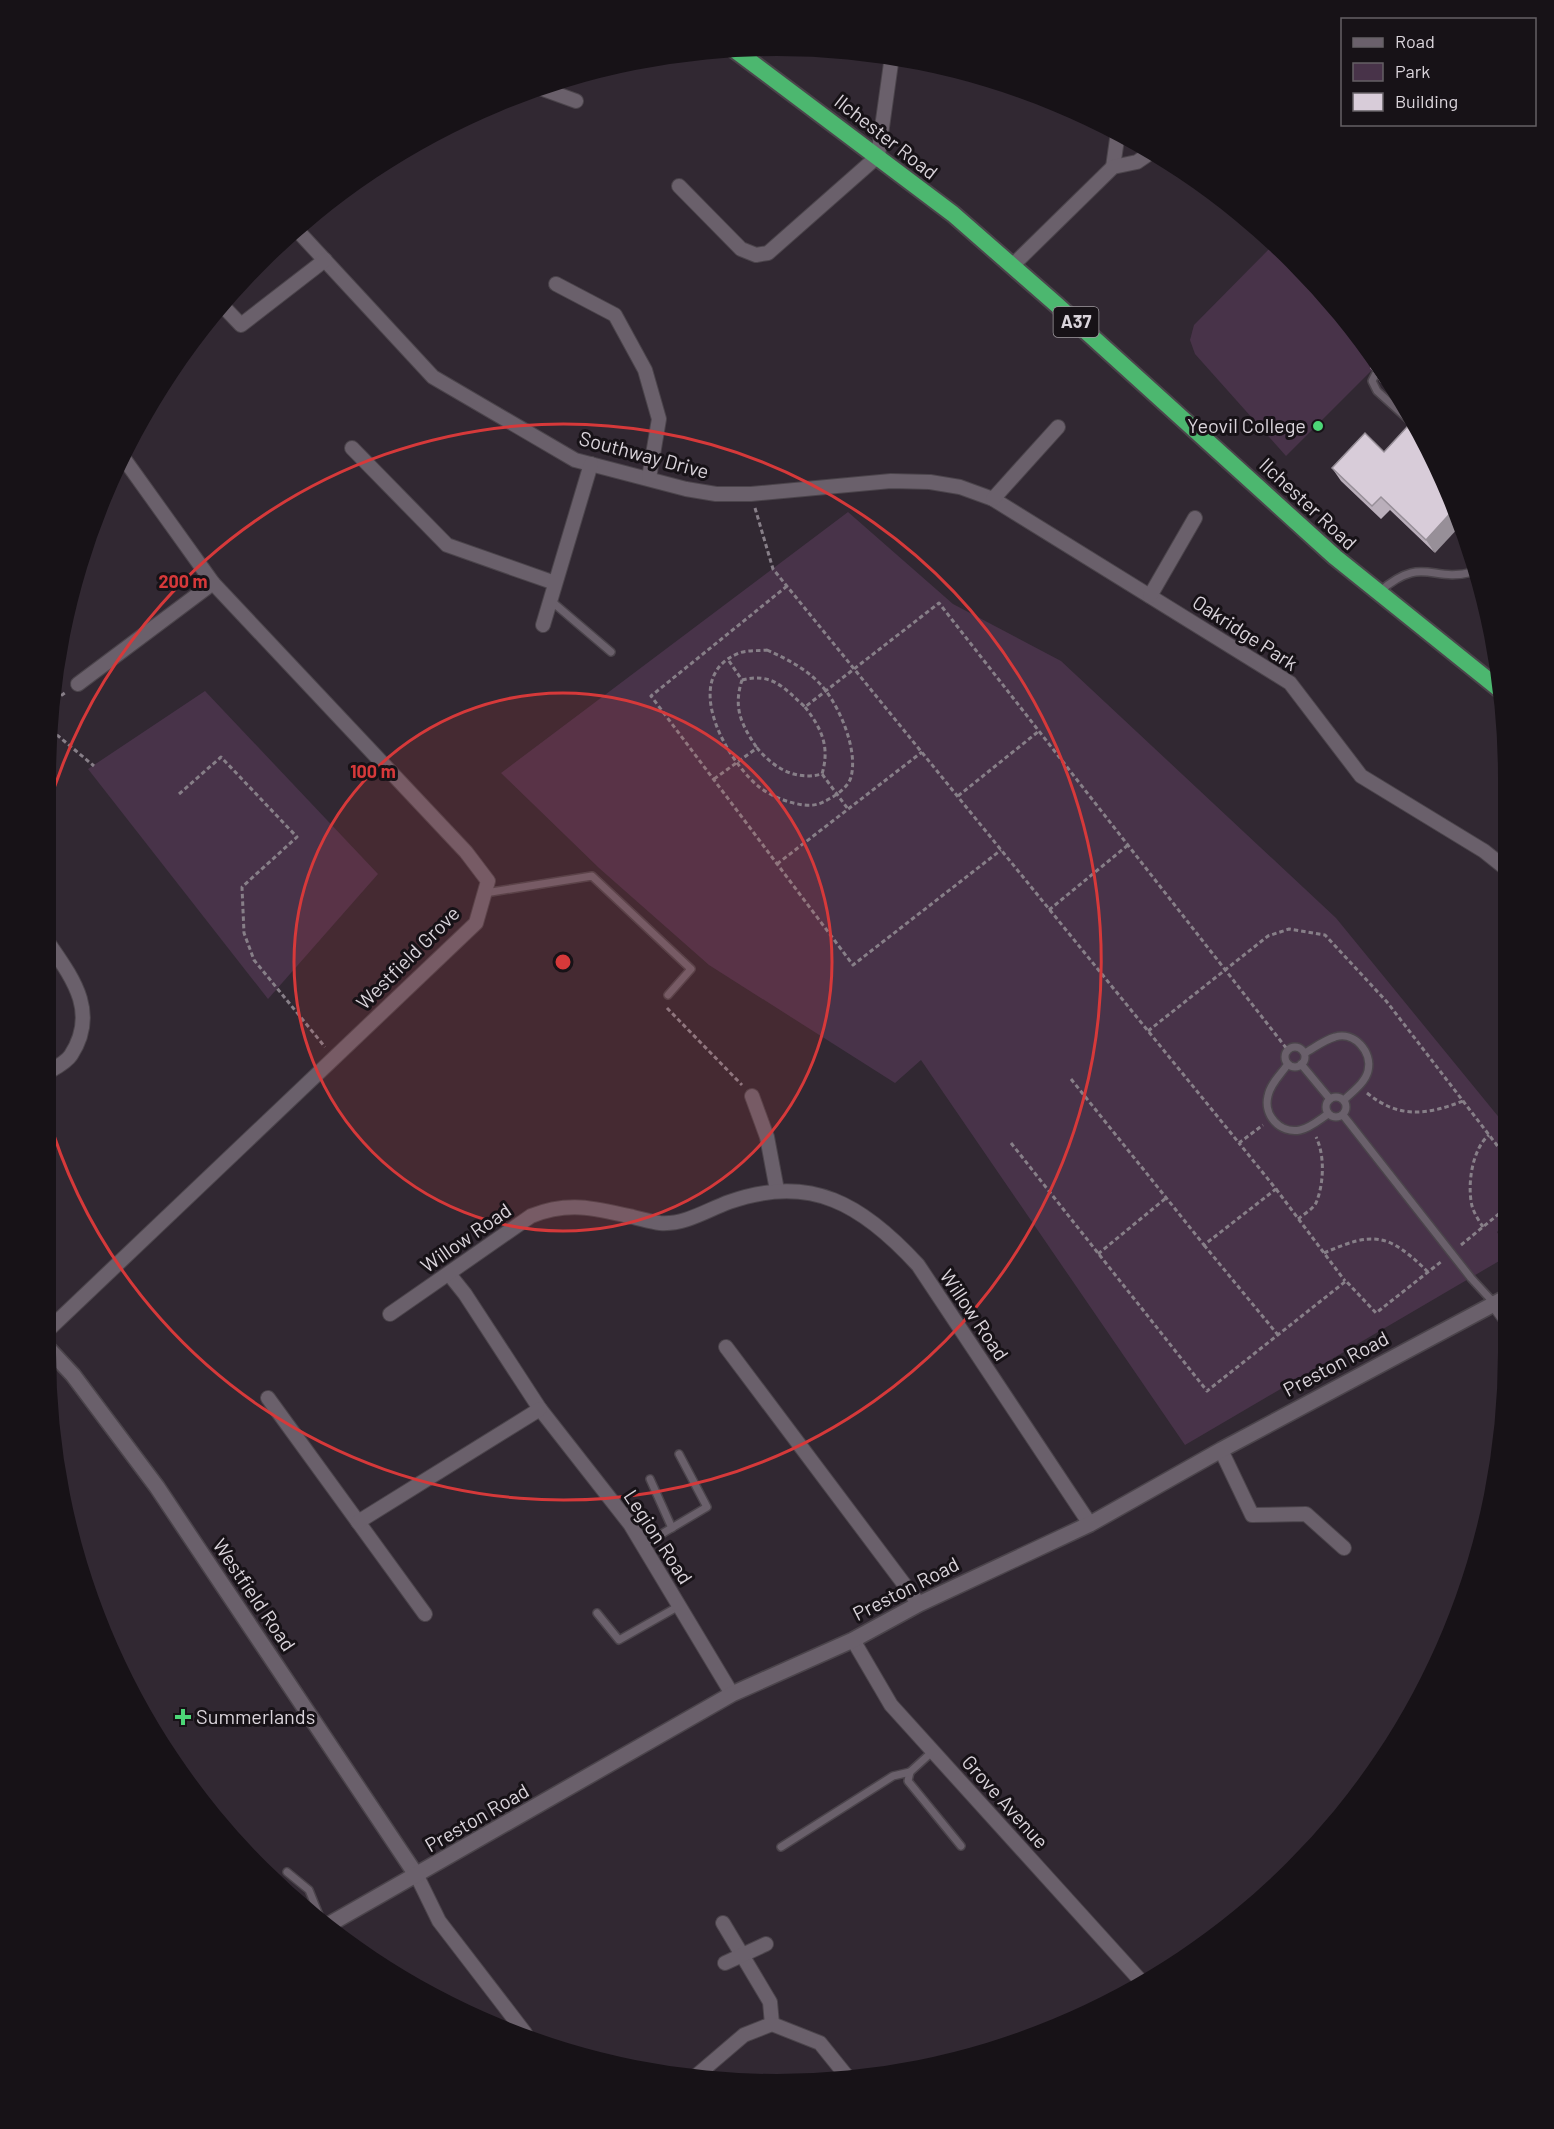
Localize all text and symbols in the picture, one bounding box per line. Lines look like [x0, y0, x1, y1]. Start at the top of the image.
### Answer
legend [1341, 18, 1536, 126]
text: Road [1395, 30, 1435, 52]
text: Park [1395, 60, 1430, 82]
street label: Ilchester Road [830, 89, 943, 184]
text: Building [1395, 90, 1458, 112]
road number: A37 [1054, 307, 1098, 337]
place label: Yeovil College [1187, 413, 1306, 437]
marker: Yeovil College [1311, 419, 1325, 433]
street label: Southway Drive [577, 425, 712, 483]
street label: Ilchester Road [1255, 452, 1362, 554]
text: 200 m [158, 570, 208, 592]
street label: Oakridge Park [1188, 589, 1303, 675]
text: 100 m [350, 760, 396, 782]
street label: Westfield Grove [351, 901, 464, 1014]
centre of rings [553, 952, 573, 972]
street label: Willow Road [416, 1197, 515, 1277]
street label: Willow Road [936, 1264, 1014, 1365]
street label: Preston Road [1279, 1325, 1392, 1401]
street label: Legion Road [619, 1485, 698, 1588]
street label: Westfield Road [208, 1534, 301, 1655]
street label: Preston Road [848, 1551, 963, 1625]
place label: Summerlands [196, 1704, 315, 1728]
marker: Summerlands [174, 1708, 192, 1726]
street label: Grove Avenue [958, 1750, 1054, 1853]
street label: Preston Road [420, 1778, 533, 1857]

